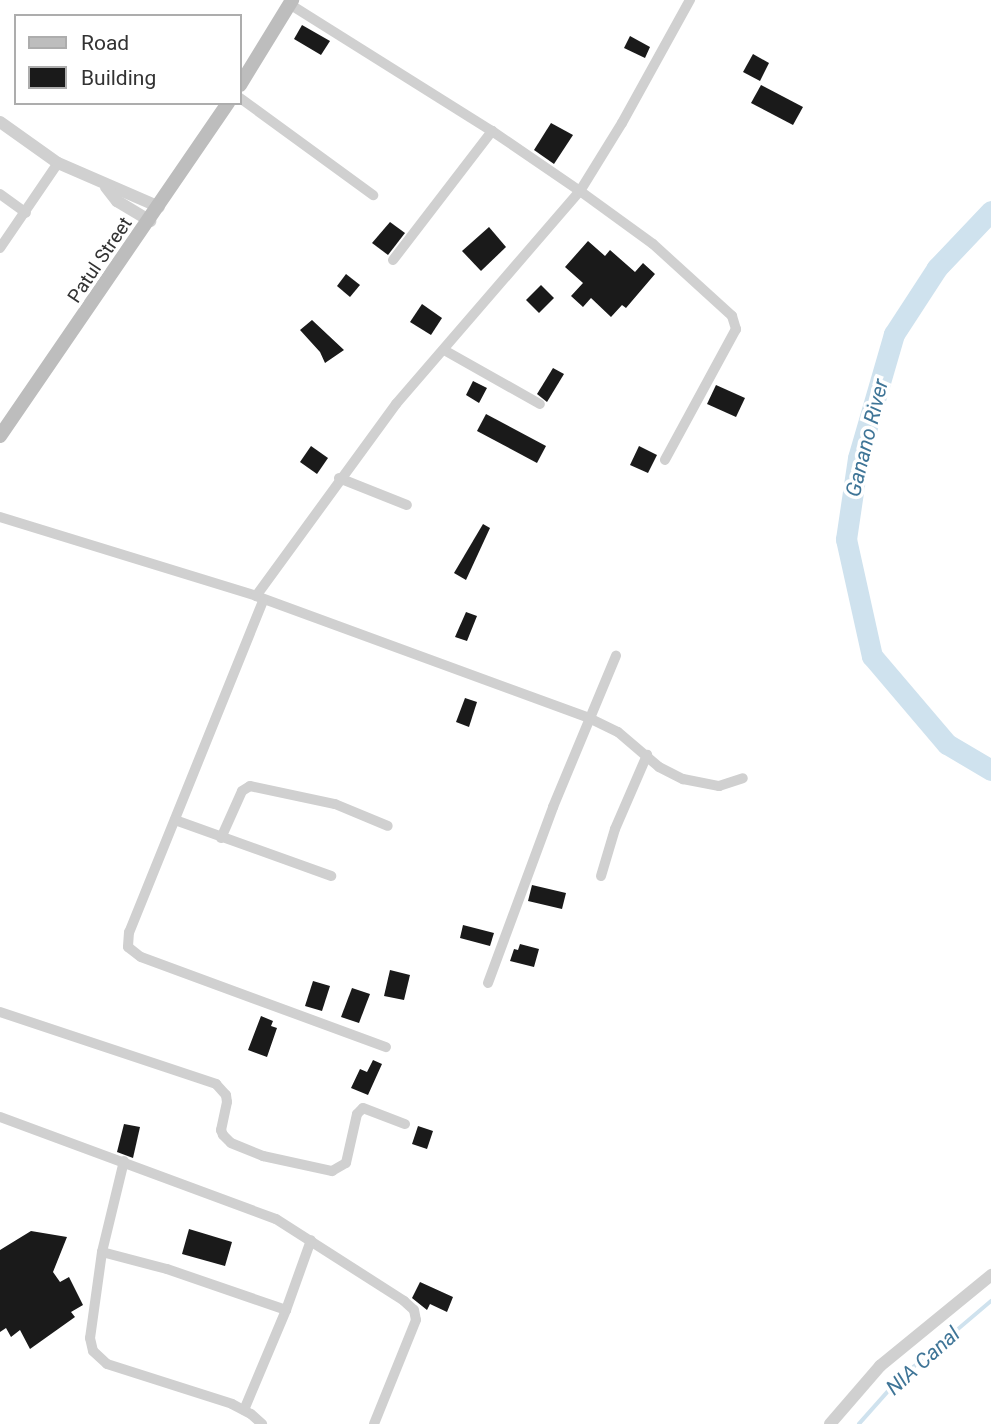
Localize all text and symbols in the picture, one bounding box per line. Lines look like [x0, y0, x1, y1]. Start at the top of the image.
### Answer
legend [14, 14, 242, 105]
text: Road [81, 31, 129, 55]
text: Building [81, 66, 156, 90]
street label: Patul Street [63, 213, 137, 307]
water label: Ganano River [840, 377, 894, 499]
water label: NIA Canal [881, 1321, 965, 1401]

